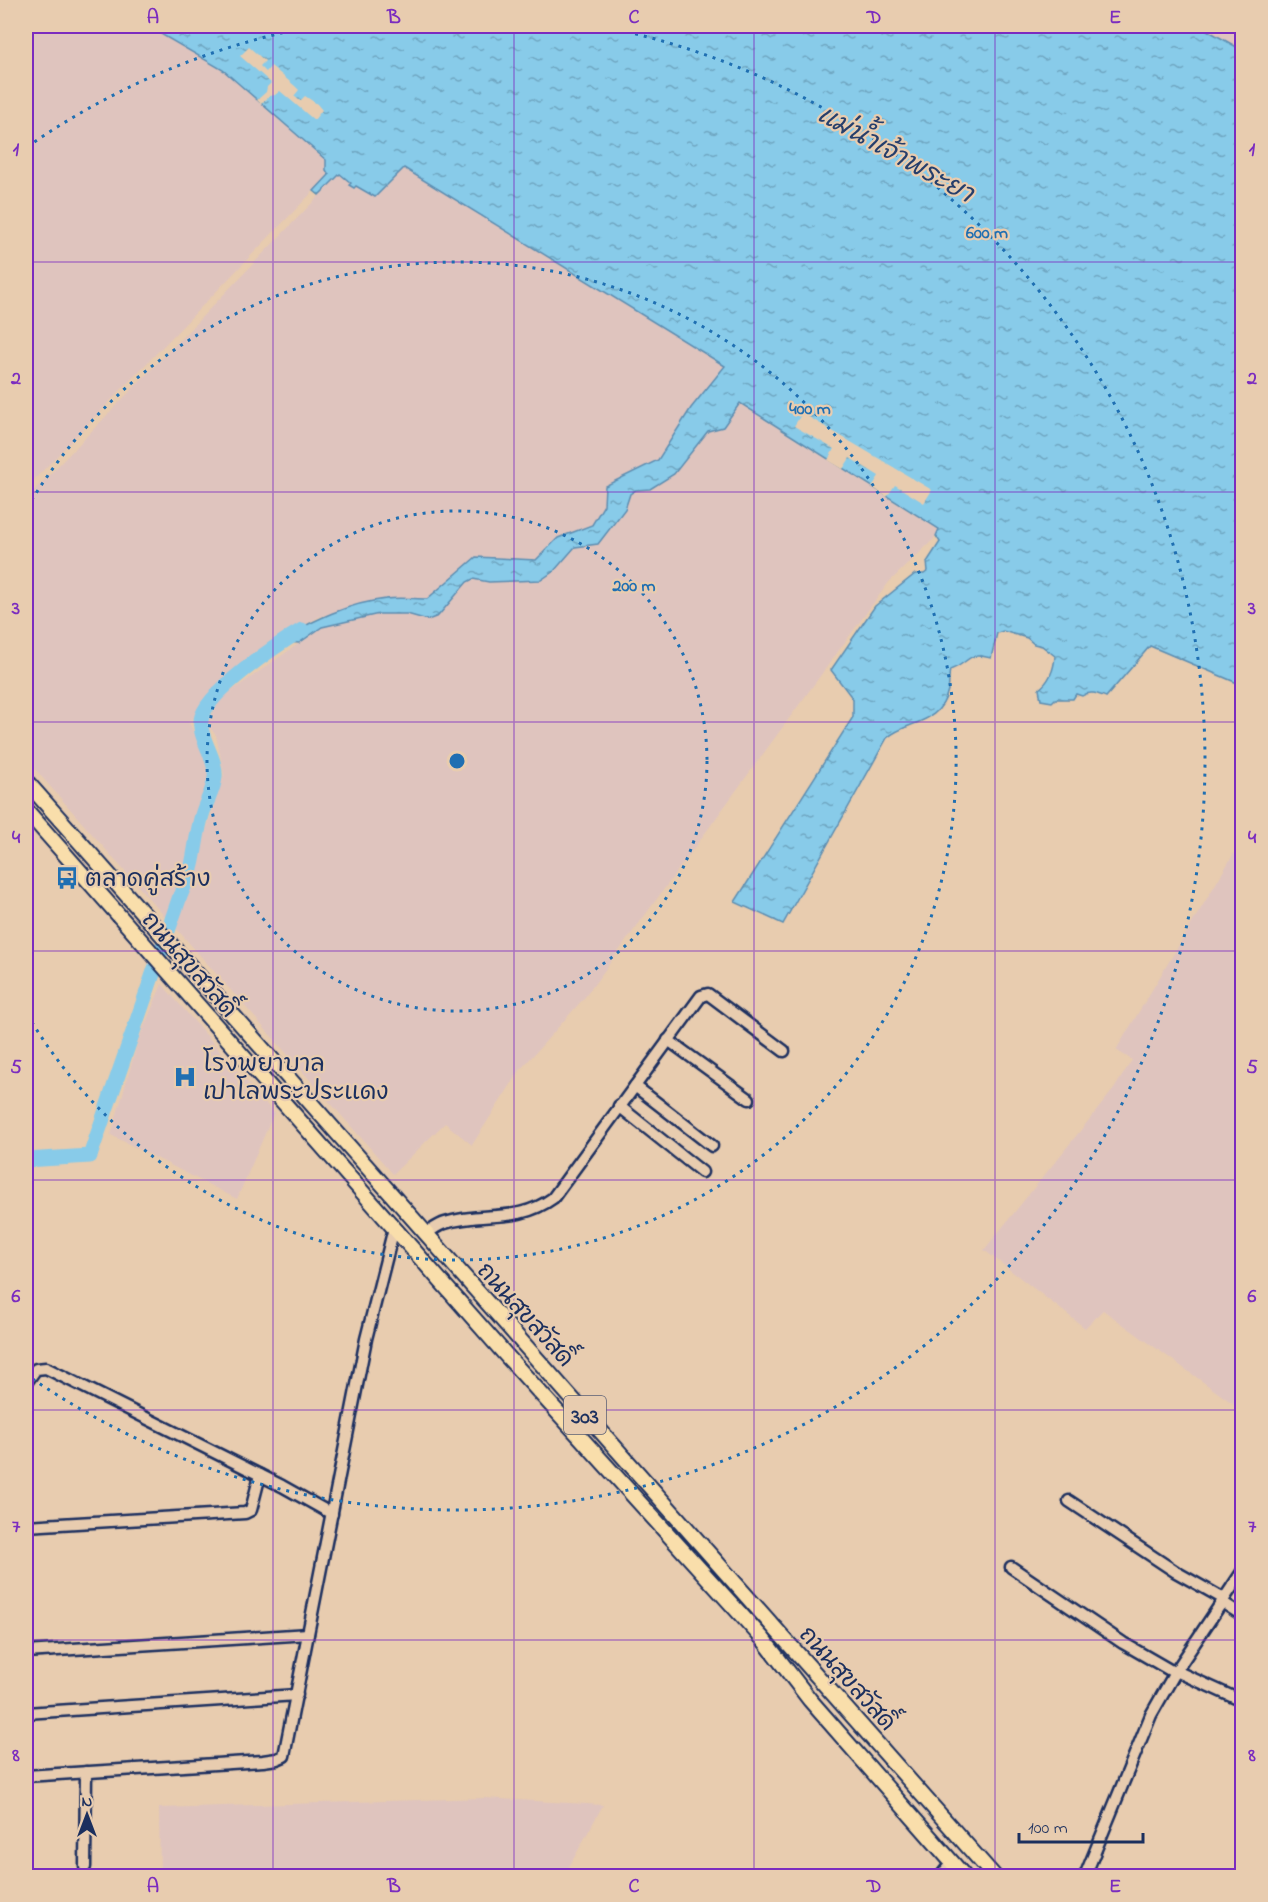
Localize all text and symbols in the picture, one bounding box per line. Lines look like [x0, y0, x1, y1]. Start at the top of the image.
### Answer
text: A [147, 4, 159, 33]
text: B [386, 4, 401, 33]
text: C [629, 4, 640, 33]
text: D [866, 4, 881, 33]
text: E [1109, 4, 1121, 33]
water label: แม่น้ำเจ้าพระยา [810, 90, 985, 215]
text: 1 [13, 136, 20, 165]
text: 1 [1249, 136, 1256, 165]
text: 600 m [966, 221, 1008, 247]
text: 2 [10, 365, 21, 394]
text: 2 [1246, 365, 1257, 394]
text: 400 m [789, 397, 831, 423]
text: 200 m [612, 574, 656, 600]
text: 3 [11, 595, 20, 624]
text: 3 [1247, 595, 1256, 624]
centre of rings [447, 751, 467, 771]
text: 4 [12, 824, 21, 853]
text: 4 [1248, 824, 1257, 853]
place label: ตลาดคู่สร้าง [85, 863, 210, 898]
bus stop icon: ตลาดคู่สร้าง [54, 865, 80, 891]
street label: ถนนสุขสวัสดิ์ [132, 900, 250, 1027]
place label: โรงพยาบาล เปาโลพระประแดง [203, 1047, 389, 1111]
text: 5 [10, 1054, 22, 1083]
text: 5 [1246, 1054, 1258, 1083]
hospital icon: โรงพยาบาล เปาโลพระประแดง [172, 1064, 198, 1090]
street label: ถนนสุขสวัสดิ์ [467, 1251, 586, 1376]
text: 6 [12, 1283, 21, 1312]
text: 6 [1248, 1283, 1257, 1312]
road number: 303 [564, 1396, 606, 1434]
text: 7 [12, 1513, 21, 1542]
text: 7 [1248, 1513, 1257, 1542]
street label: ถนนสุขสวัสดิ์ [789, 1615, 908, 1740]
text: 8 [11, 1742, 20, 1771]
text: 8 [1247, 1742, 1256, 1771]
north arrow [57, 1785, 117, 1845]
text: N [82, 1790, 93, 1814]
scale bar [1019, 1806, 1144, 1844]
text: 100 m [1028, 1816, 1068, 1842]
text: A [147, 1873, 159, 1902]
text: B [386, 1873, 401, 1902]
text: C [629, 1873, 640, 1902]
text: D [866, 1873, 881, 1902]
text: E [1109, 1873, 1121, 1902]

